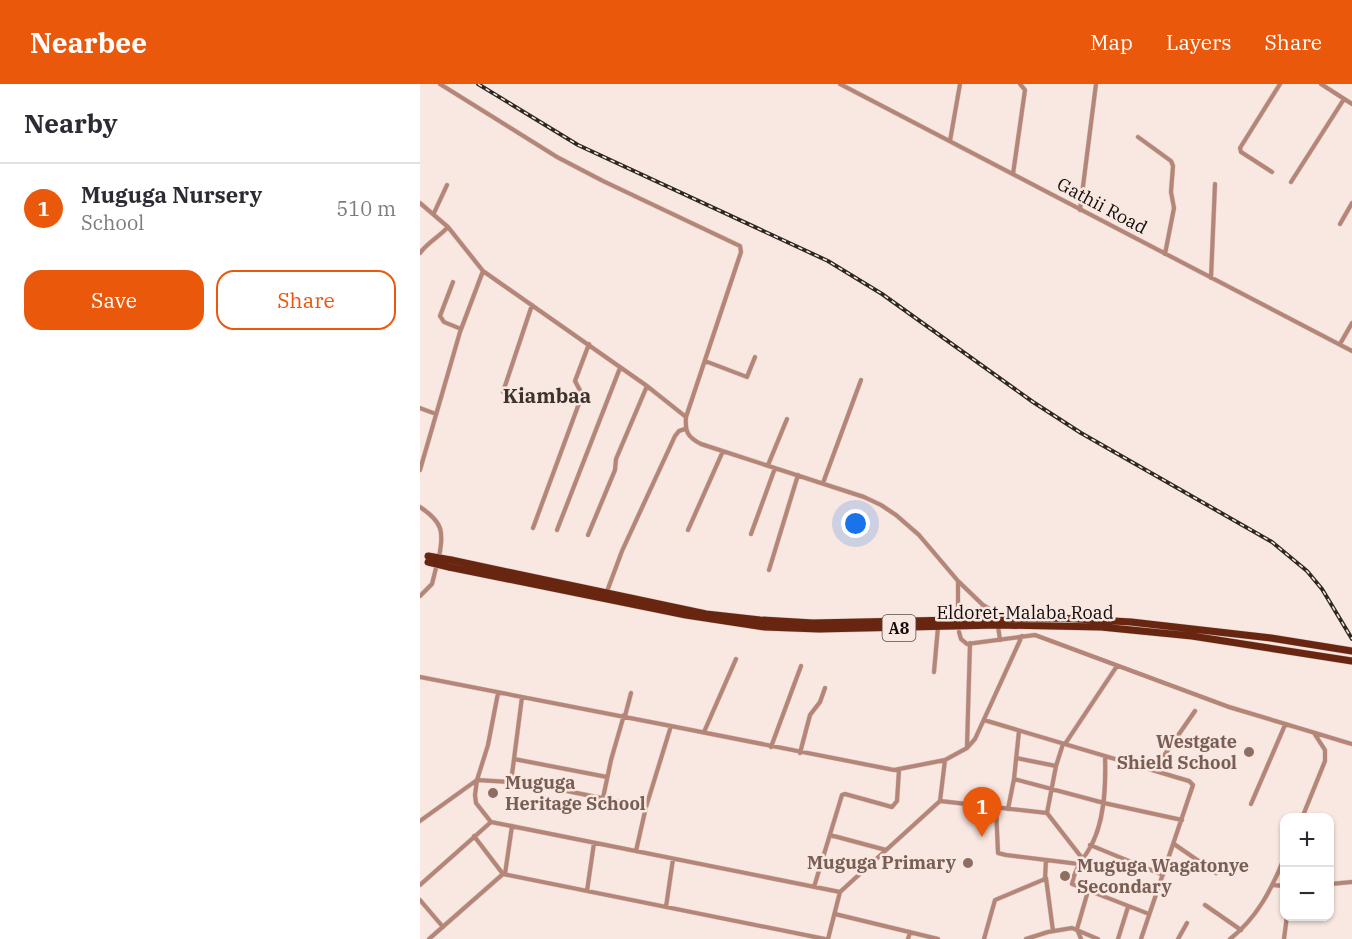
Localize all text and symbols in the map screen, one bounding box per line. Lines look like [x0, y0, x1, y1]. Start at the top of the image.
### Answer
text: Nearbee [30, 24, 147, 61]
text: Map [1090, 28, 1133, 56]
text: Layers [1166, 28, 1232, 56]
text: Share [1265, 28, 1322, 56]
text: Nearby [24, 106, 118, 140]
street label: Gathii Road [1053, 172, 1151, 239]
text: Muguga Nursery [81, 180, 262, 209]
text: 1 [38, 195, 50, 222]
text: 510 m [336, 195, 396, 222]
text: School [81, 209, 144, 236]
button: Save [24, 270, 204, 330]
button: Share [216, 270, 396, 330]
district label: Kiambaa [503, 382, 591, 409]
your location [841, 509, 870, 538]
street label: Eldoret-Malaba Road [936, 601, 1114, 624]
road number: A8 [882, 615, 916, 641]
place label: Westgate Shield School [1117, 730, 1237, 774]
marker: Westgate Shield School [1242, 745, 1256, 759]
place label: Muguga Heritage School [505, 771, 646, 815]
marker: Muguga Heritage School [486, 786, 500, 800]
pin: 1 [962, 788, 1002, 837]
map controls [1280, 813, 1334, 921]
button: + [1280, 813, 1334, 867]
place label: Muguga Primary [807, 851, 957, 874]
place label: Muguga Wagatonye Secondary [1077, 854, 1249, 898]
marker: Muguga Primary [961, 856, 975, 870]
button: − [1280, 867, 1334, 921]
marker: Muguga Wagatonye Secondary [1058, 869, 1072, 883]

